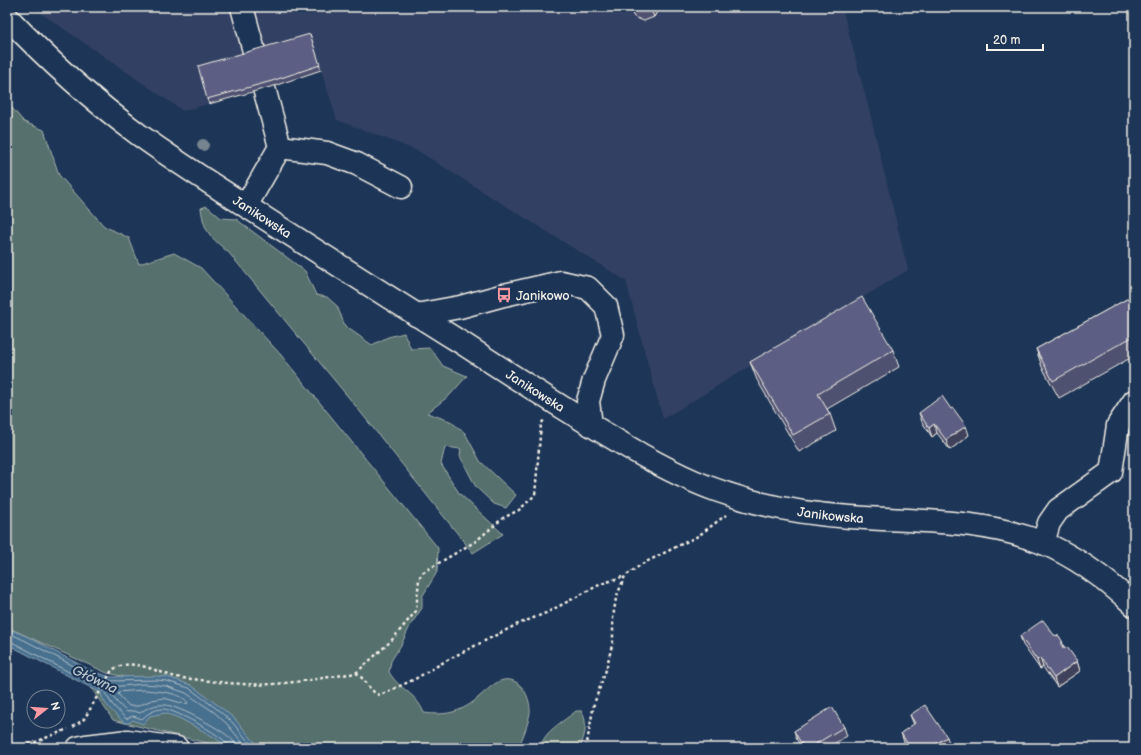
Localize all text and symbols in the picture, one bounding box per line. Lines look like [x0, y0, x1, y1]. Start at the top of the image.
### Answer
scale bar [987, 26, 1043, 52]
text: 20 m [993, 33, 1020, 48]
street label: Janikowska [230, 193, 294, 242]
bus stop icon: Janikowo [495, 286, 513, 304]
place label: Janikowo [516, 288, 570, 304]
street label: Janikowska [503, 367, 567, 416]
street label: Janikowska [796, 504, 864, 527]
water label: Główna [69, 662, 120, 697]
north arrow [26, 689, 66, 729]
text: N [48, 700, 63, 712]

